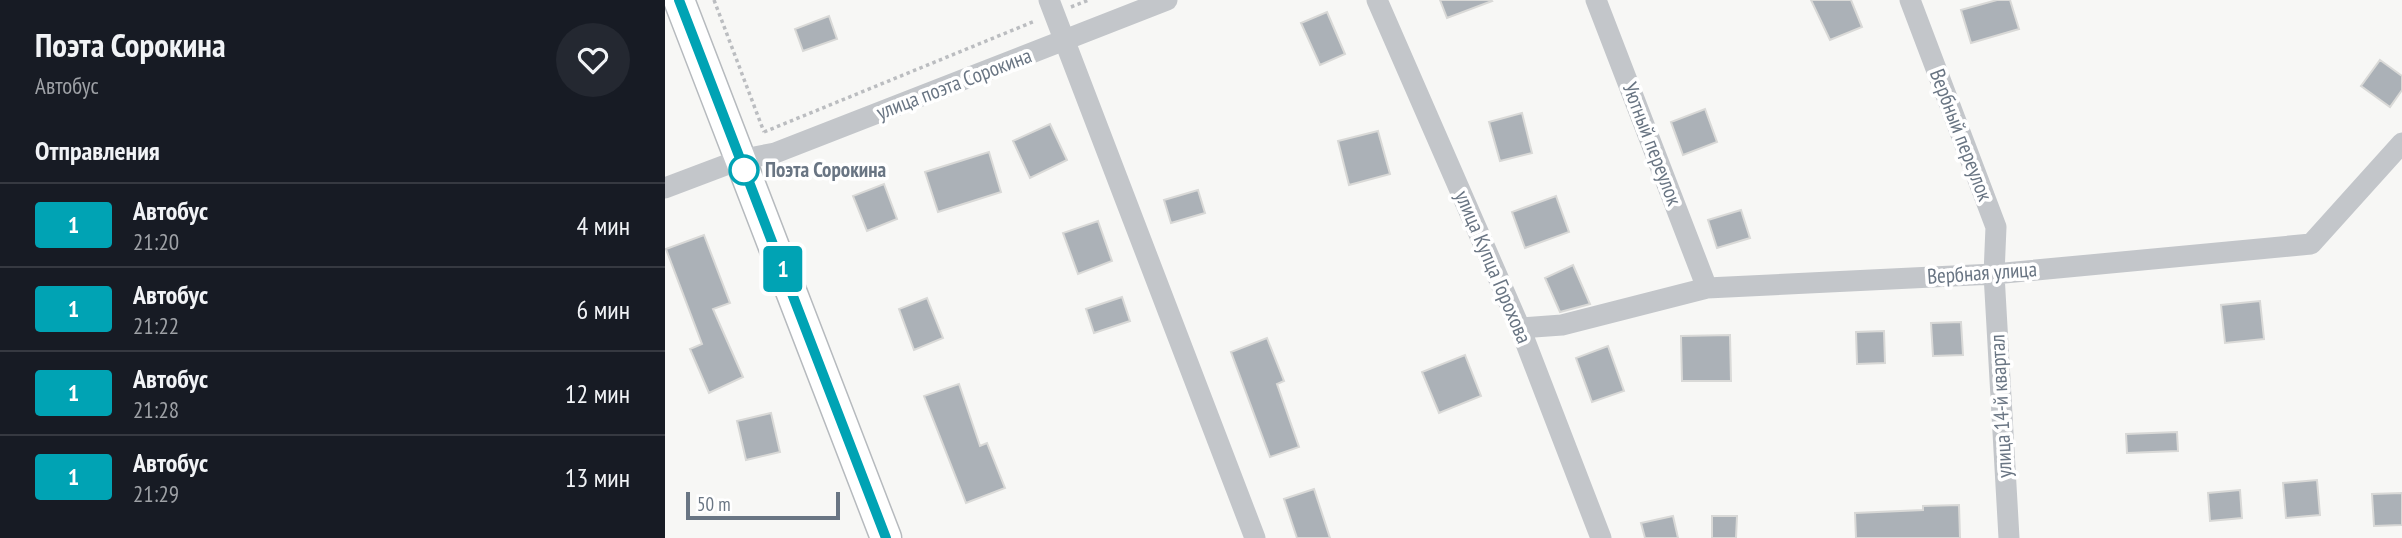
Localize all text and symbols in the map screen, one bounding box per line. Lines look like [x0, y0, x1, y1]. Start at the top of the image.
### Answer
text: Поэта Сорокина [35, 23, 226, 66]
button: heart [556, 23, 630, 97]
street label: улица поэта Сорокина [872, 42, 1035, 126]
street label: Вербный переулок [1924, 65, 1999, 205]
text: Автобус [35, 71, 99, 100]
street label: Уютный переулок [1617, 78, 1688, 209]
text: Отправления [35, 134, 160, 167]
marker: Поэта Сорокина [729, 155, 759, 185]
place label: Поэта Сорокина [765, 156, 887, 183]
street label: улица Купца Горохова [1449, 186, 1538, 347]
text: Автобус [133, 194, 208, 227]
text: 1 [68, 209, 79, 240]
text: 4 мин [577, 209, 630, 242]
text: 21:20 [133, 227, 179, 256]
line badge: 1 [760, 246, 806, 292]
text: 1 [777, 253, 789, 284]
street label: Вербная улица [1926, 255, 2038, 290]
text: Автобус [133, 278, 208, 311]
text: 1 [68, 293, 79, 324]
text: 6 мин [577, 293, 630, 326]
text: 21:22 [133, 311, 179, 340]
street label: улица 14-й квартал [1983, 334, 2018, 479]
text: Автобус [133, 362, 208, 395]
text: 1 [68, 377, 79, 408]
text: 12 мин [565, 377, 630, 410]
text: 21:28 [133, 395, 179, 424]
text: Автобус [133, 446, 208, 479]
text: 1 [68, 461, 79, 492]
text: 13 мин [565, 461, 630, 494]
text: 21:29 [133, 479, 179, 508]
scale bar [686, 489, 840, 521]
text: 50 m [697, 492, 731, 516]

